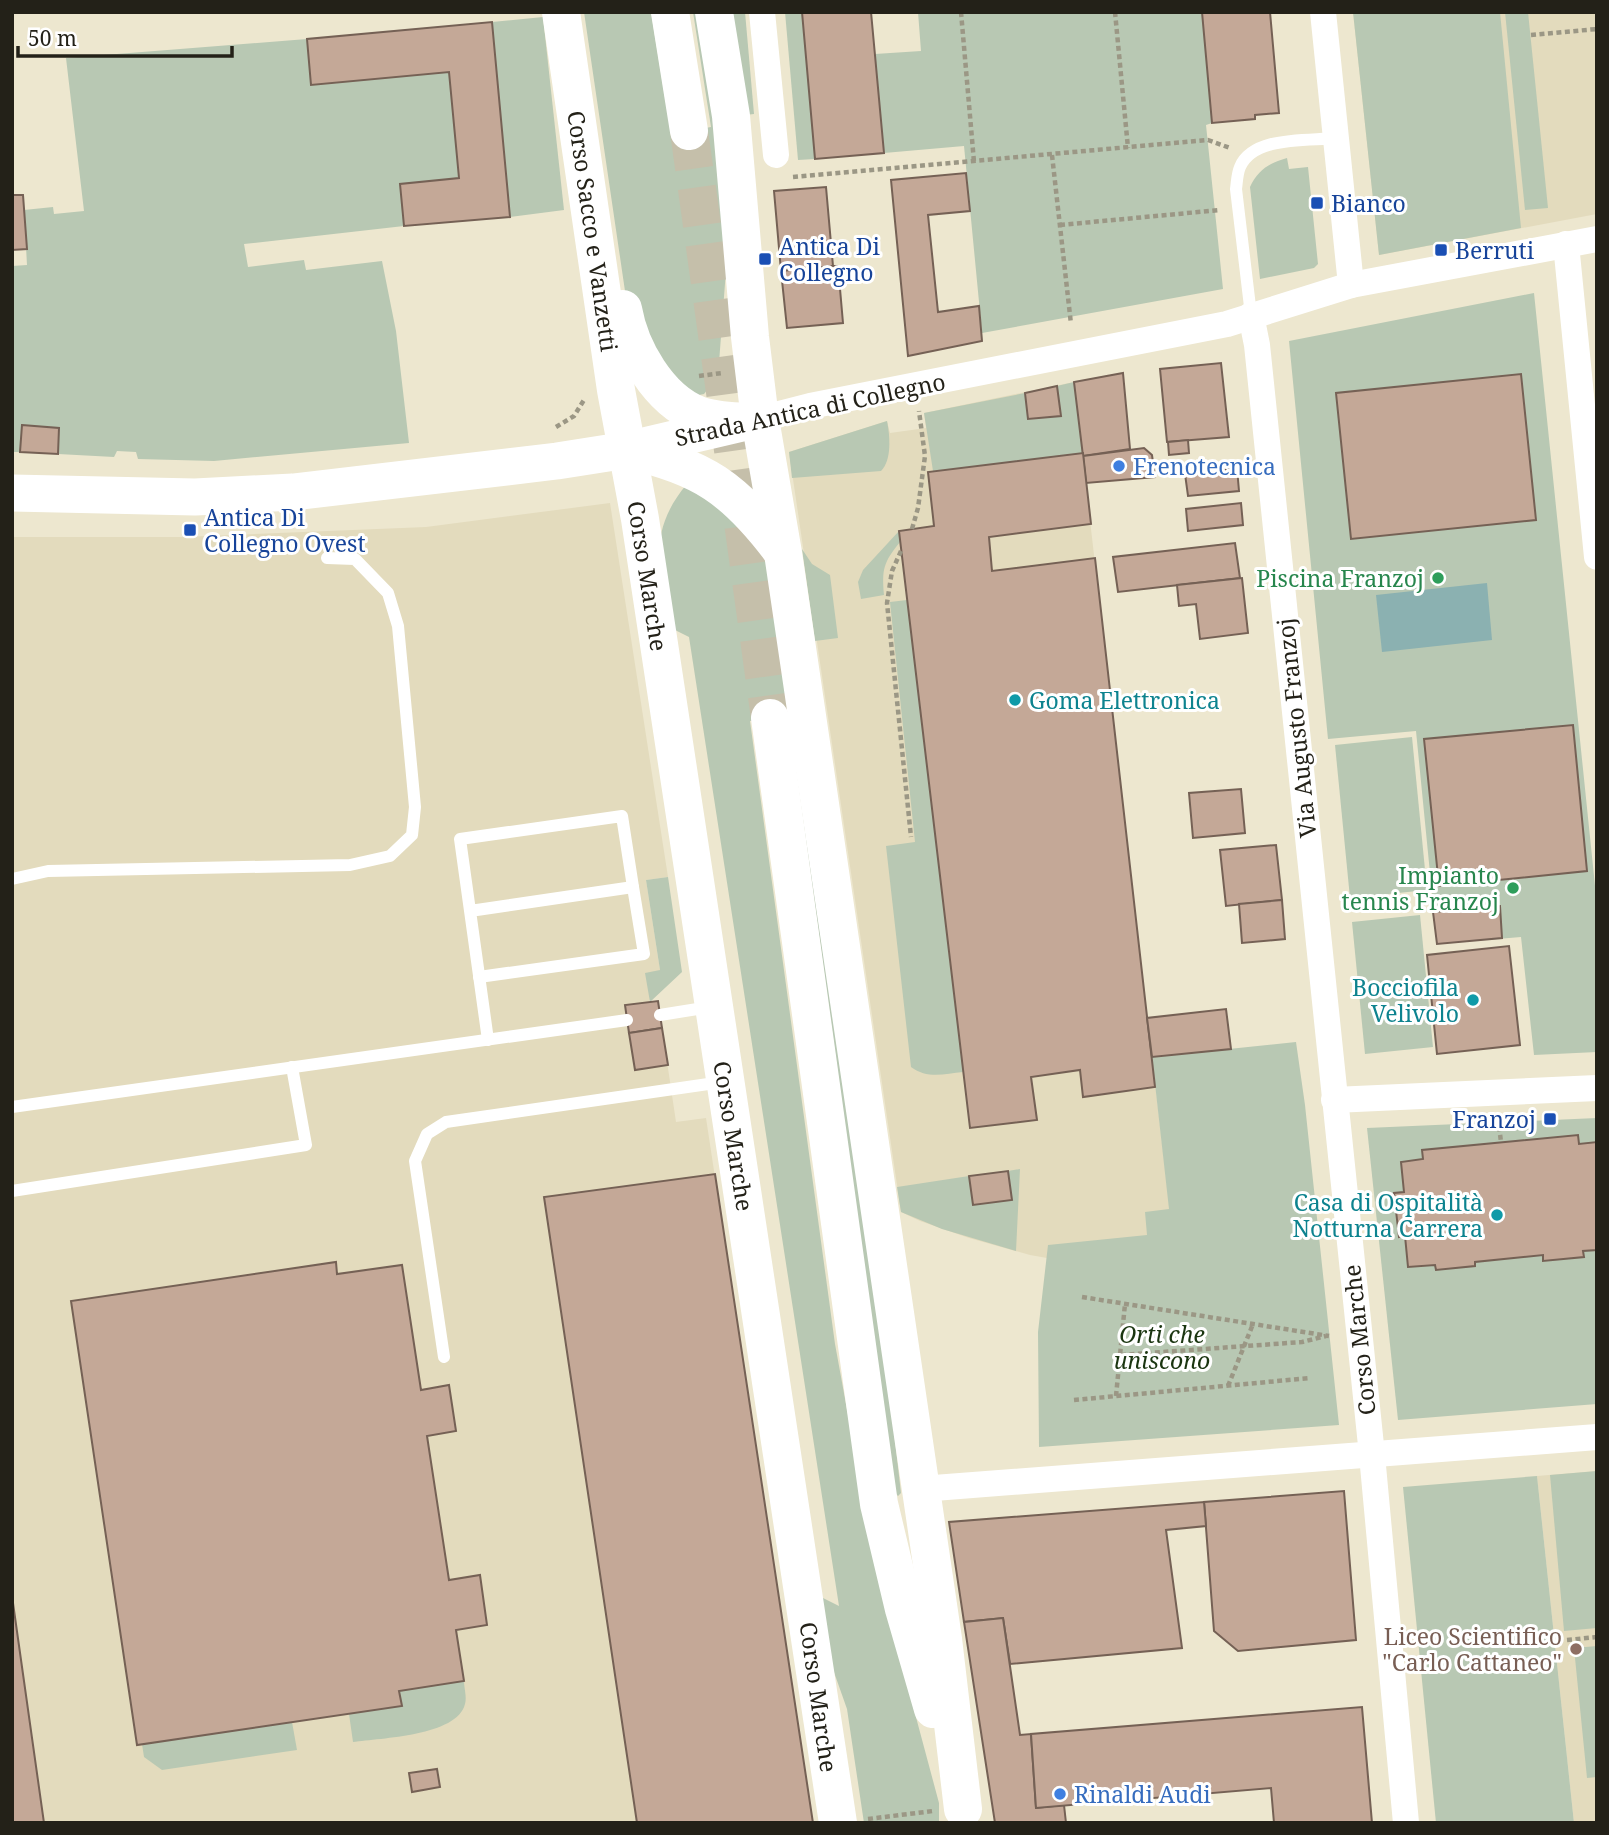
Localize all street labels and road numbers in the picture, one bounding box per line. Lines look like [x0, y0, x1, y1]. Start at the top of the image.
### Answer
street label: Corso Sacco e Vanzetti [560, 108, 626, 354]
street label: Strada Antica di Collegno [672, 365, 948, 453]
street label: Corso Marche [620, 499, 676, 653]
street label: Via Augusto Franzoj [1269, 617, 1323, 839]
street label: Corso Marche [706, 1059, 762, 1213]
street label: Corso Marche [1335, 1263, 1383, 1417]
street label: Corso Marche [793, 1620, 845, 1774]

